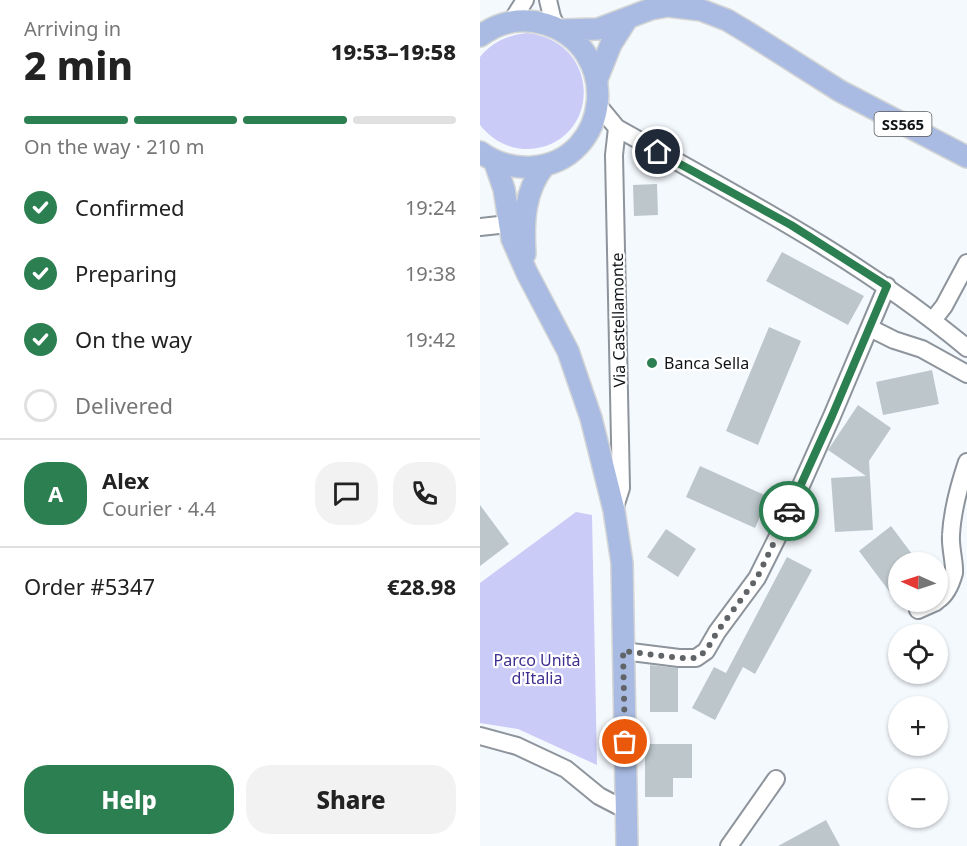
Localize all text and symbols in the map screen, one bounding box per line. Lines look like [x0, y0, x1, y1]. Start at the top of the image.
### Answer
text: Arriving in [24, 15, 121, 42]
text: 19:53–19:58 [331, 36, 456, 66]
text: 2 min [24, 38, 133, 91]
road number: SS565 [874, 112, 932, 136]
pin [632, 126, 683, 177]
text: On the way · 210 m [24, 133, 204, 160]
icon: home [641, 135, 674, 168]
icon: check [24, 191, 57, 224]
text: Confirmed [75, 192, 185, 222]
text: 19:24 [405, 194, 456, 221]
street label: Via Castellamonte [606, 252, 630, 388]
icon: check [24, 257, 57, 290]
text: Preparing [75, 258, 177, 288]
text: 19:38 [405, 260, 456, 287]
icon: check [24, 323, 57, 356]
text: On the way [75, 324, 192, 354]
text: 19:42 [405, 326, 456, 353]
place label: Banca Sella [664, 352, 749, 374]
marker: Banca Sella [645, 356, 659, 370]
text: Delivered [75, 390, 173, 420]
button: chat [315, 462, 378, 525]
button: phone [393, 462, 456, 525]
text: Alex [102, 465, 149, 495]
text: A [48, 478, 63, 508]
courier [759, 481, 819, 541]
text: Courier · 4.4 [102, 495, 216, 522]
icon: car [773, 495, 806, 528]
north arrow [888, 552, 948, 612]
map controls [888, 552, 948, 828]
text: Order #5347 [24, 571, 155, 601]
text: €28.98 [387, 571, 456, 601]
button: locate [888, 624, 948, 684]
park label: Parco Unità d'Italia [494, 649, 580, 689]
button: + [888, 696, 948, 756]
pin [599, 716, 650, 767]
icon: bag [608, 725, 641, 758]
button: Help [24, 765, 234, 834]
button: Share [246, 765, 456, 834]
button: − [888, 768, 948, 828]

